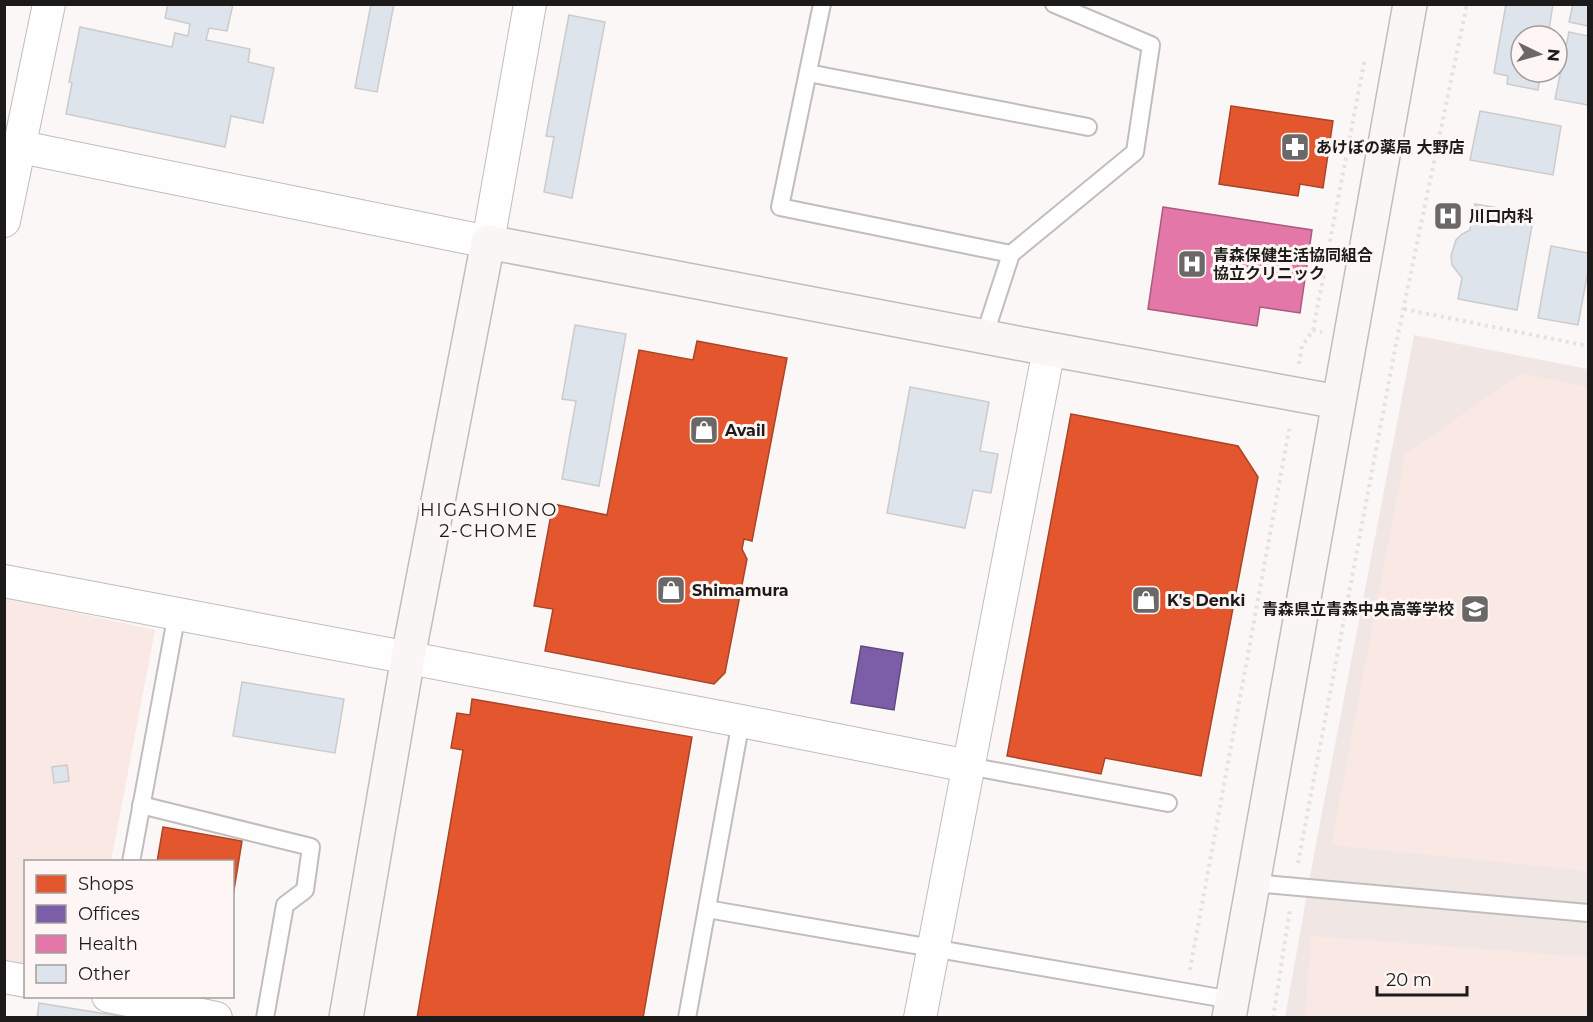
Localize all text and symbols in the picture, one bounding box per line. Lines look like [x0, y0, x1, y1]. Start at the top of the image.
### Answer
north arrow [1509, 24, 1569, 84]
text: N [1543, 48, 1563, 63]
pharmacy icon: あけぼの薬局 大野店 [1279, 131, 1311, 163]
place label: あけぼの薬局 大野店 [1316, 138, 1465, 157]
hospital icon: 川口内科 [1432, 200, 1464, 232]
place label: 川口内科 [1469, 207, 1533, 226]
place label: 青森保健生活協同組合 協立クリニック [1213, 246, 1373, 283]
hospital icon: 青森保健生活協同組合 協立クリニック [1176, 248, 1208, 280]
shop icon: Avail [688, 414, 720, 446]
place label: Avail [724, 421, 766, 440]
district label: HIGASHIONO 2-CHOME [420, 499, 558, 542]
shop icon: Shimamura [655, 574, 687, 606]
place label: Shimamura [692, 581, 789, 600]
shop icon: K's Denki [1130, 584, 1162, 616]
place label: K's Denki [1167, 591, 1245, 610]
school or university icon: 青森県立青森中央高等学校 [1459, 593, 1491, 625]
place label: 青森県立青森中央高等学校 [1262, 600, 1454, 619]
legend [24, 860, 234, 998]
text: Shops [78, 873, 134, 895]
text: Offices [78, 903, 140, 925]
text: Health [78, 933, 138, 955]
scale bar [1377, 959, 1467, 997]
text: Other [78, 963, 131, 985]
text: 20 m [1386, 969, 1432, 991]

